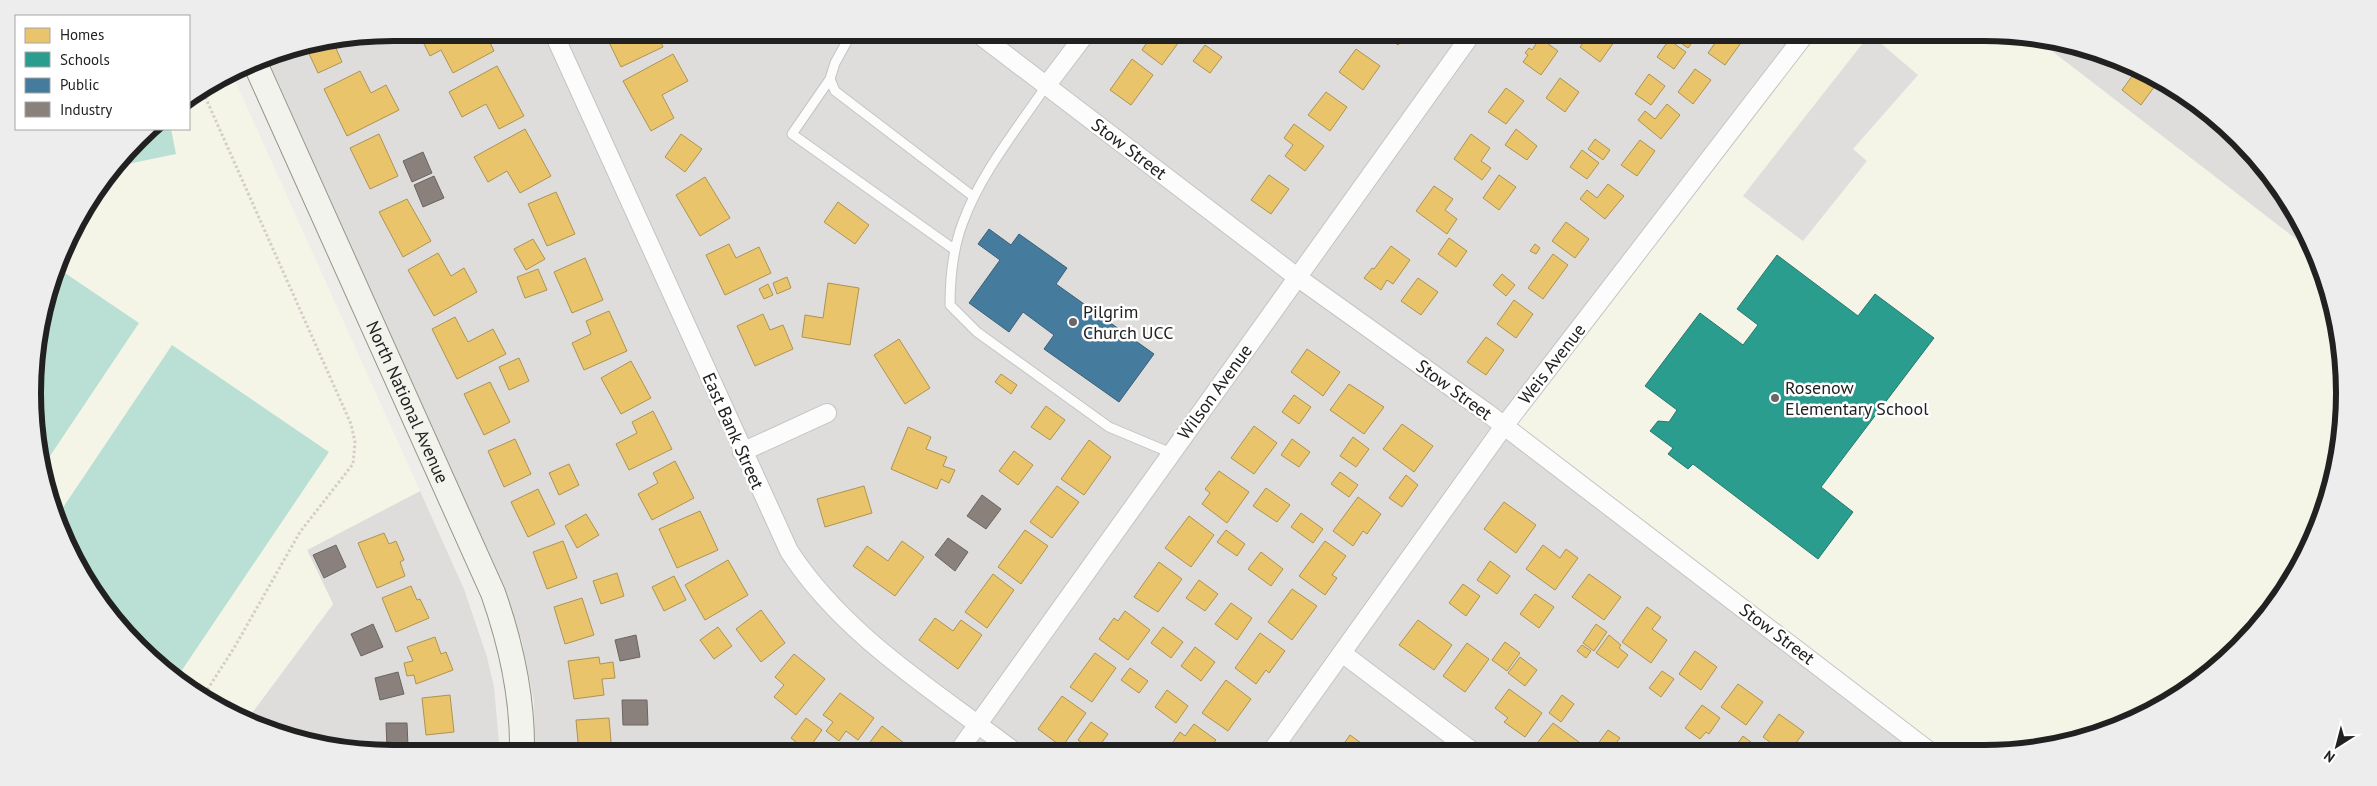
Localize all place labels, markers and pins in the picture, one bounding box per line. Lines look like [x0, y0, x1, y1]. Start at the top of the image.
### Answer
place label: Pilgrim Church UCC [1083, 300, 1174, 344]
marker: Pilgrim Church UCC [1067, 316, 1079, 328]
place label: Rosenow Elementary School [1785, 376, 1929, 420]
marker: Rosenow Elementary School [1769, 392, 1781, 404]

